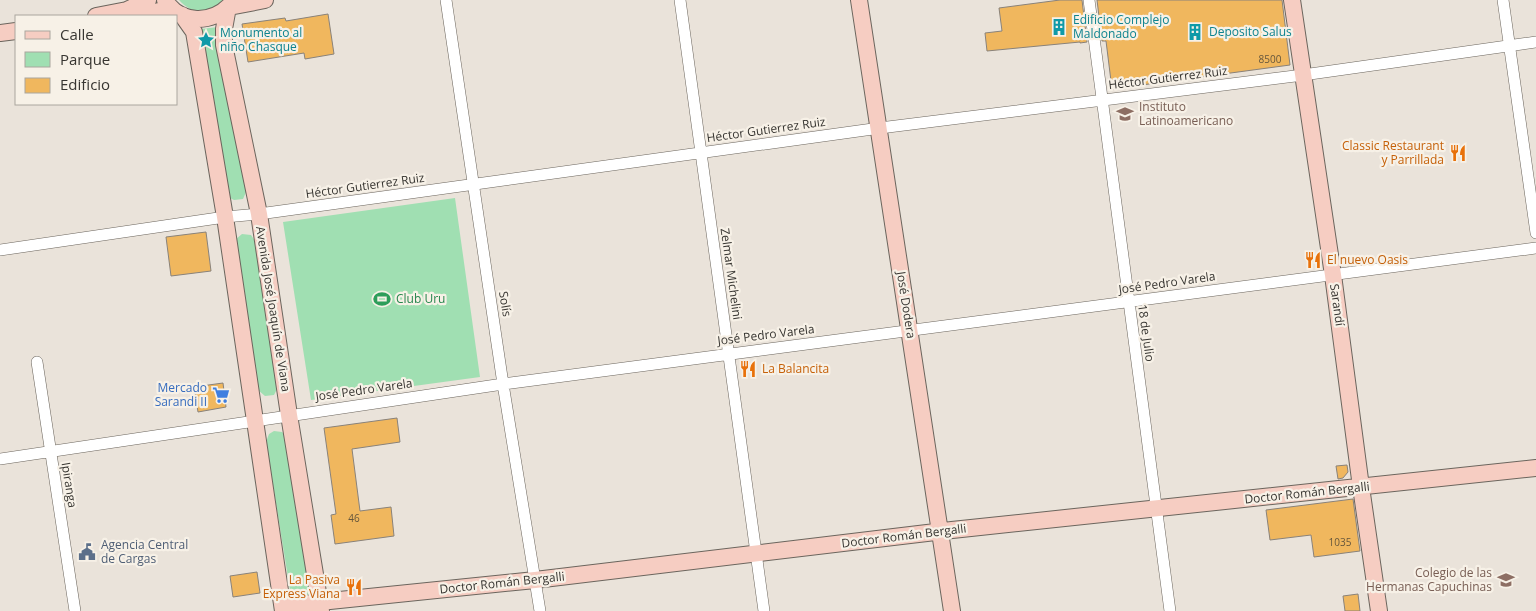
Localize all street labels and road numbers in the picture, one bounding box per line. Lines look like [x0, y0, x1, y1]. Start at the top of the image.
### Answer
street label: Héctor Gutierrez Ruiz [1107, 62, 1229, 93]
street label: Héctor Gutierrez Ruiz [705, 113, 827, 146]
street label: Héctor Gutierrez Ruiz [304, 169, 426, 202]
street label: Avenida José Joaquín de Viana [252, 225, 295, 393]
street label: Zelmar Michelini [717, 227, 746, 321]
street label: José Pedro Varela [1116, 267, 1216, 298]
street label: José Dodera [893, 269, 920, 340]
street label: Sarandí [1326, 283, 1349, 328]
street label: Solís [495, 290, 516, 318]
street label: 18 de Julio [1134, 303, 1159, 363]
street label: José Pedro Varela [715, 320, 815, 349]
street label: José Pedro Varela [313, 374, 413, 405]
street label: Ipiranga [58, 461, 81, 509]
street label: Doctor Román Bergalli [1244, 477, 1370, 508]
street label: Doctor Román Bergalli [840, 519, 967, 552]
street label: Doctor Román Bergalli [439, 567, 565, 598]

